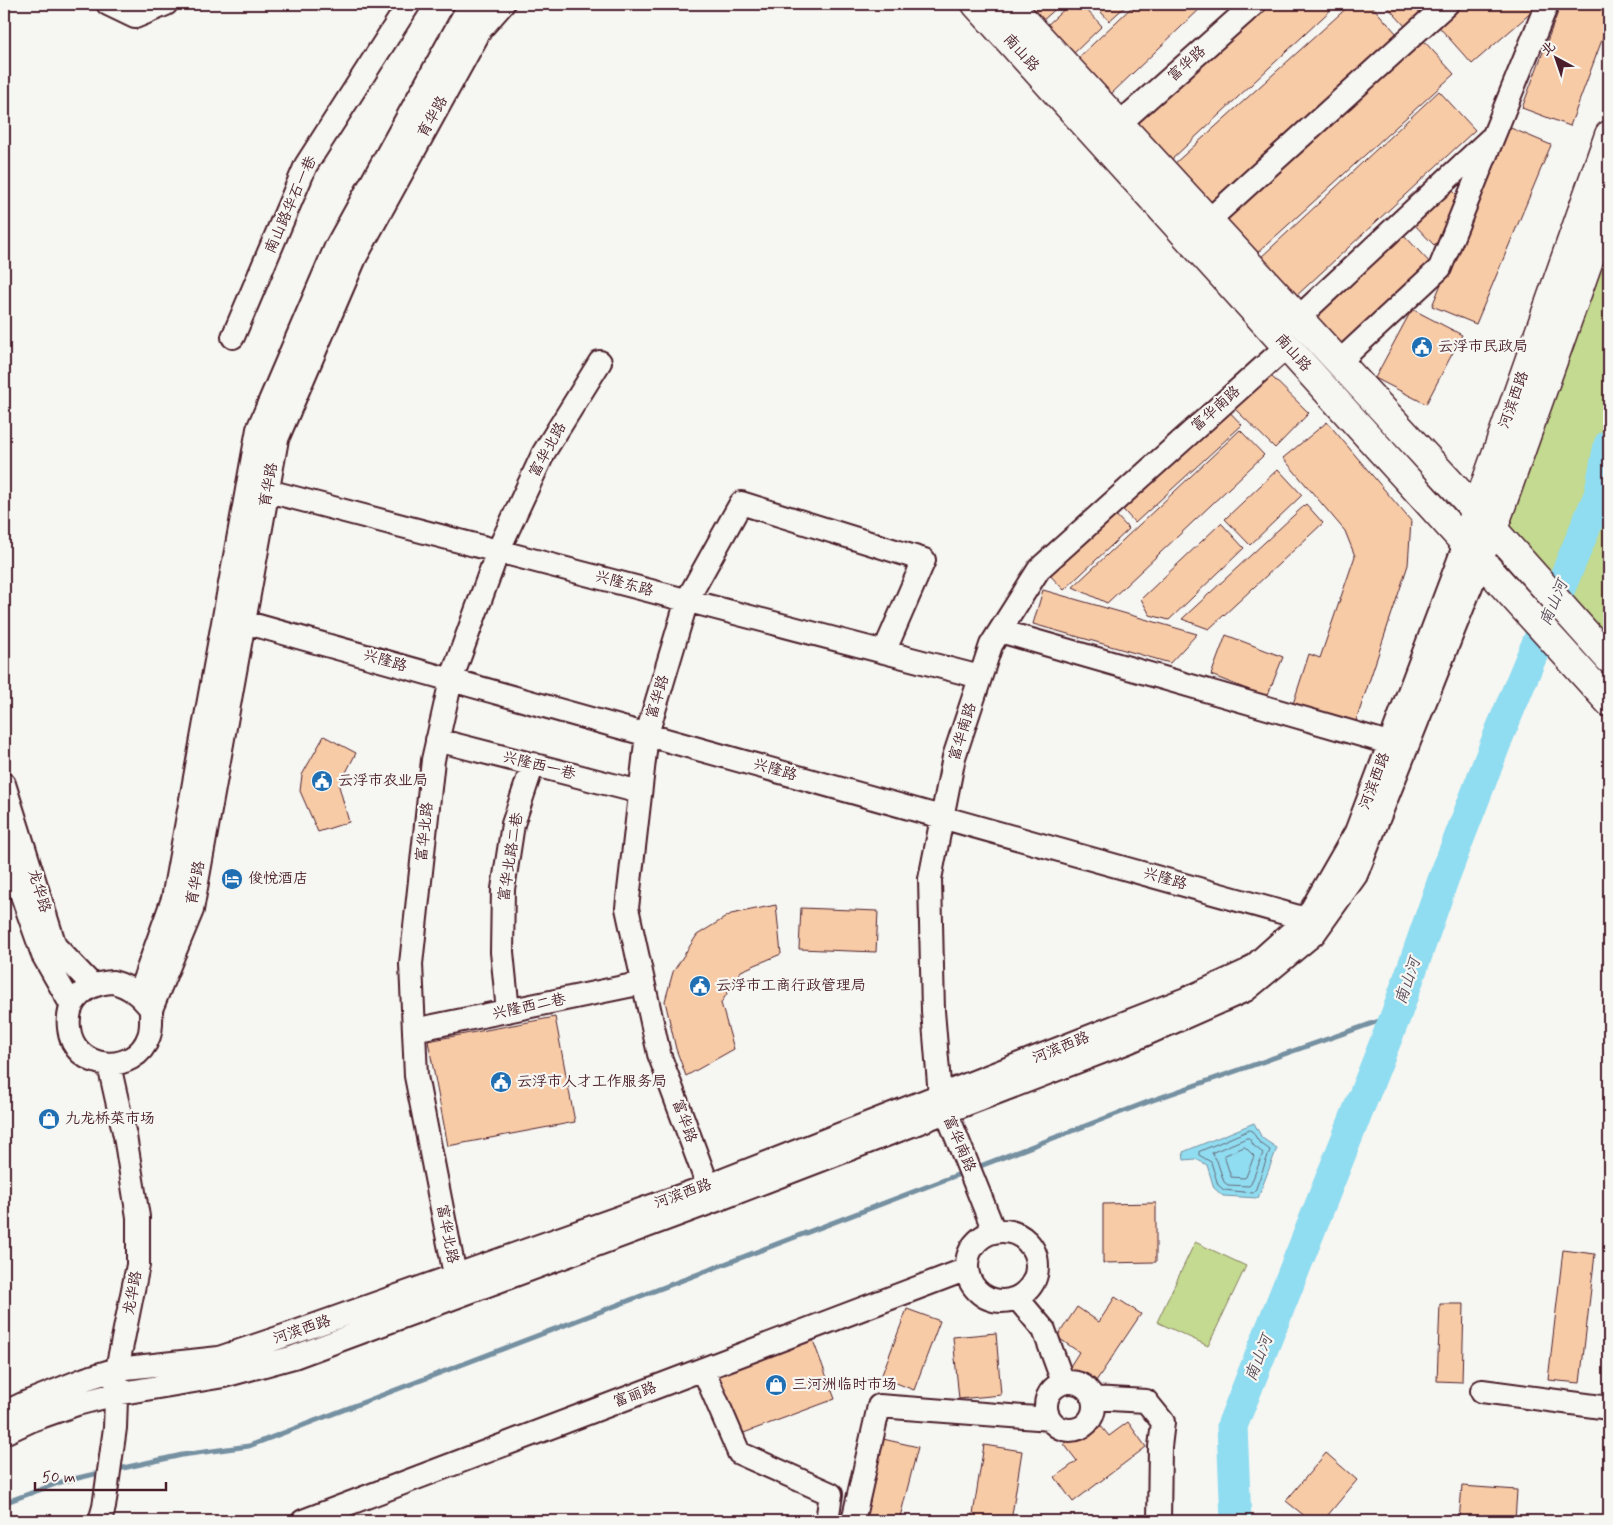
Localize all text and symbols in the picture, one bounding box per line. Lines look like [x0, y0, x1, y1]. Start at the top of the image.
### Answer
street label: 南山路 [999, 30, 1043, 76]
north arrow [1530, 32, 1580, 82]
text: 北 [1537, 37, 1559, 60]
street label: 富华路 [1164, 42, 1210, 86]
street label: 育华路 [413, 92, 453, 142]
street label: 南山路华石一巷 [261, 153, 321, 257]
street label: 南山路 [1271, 330, 1315, 376]
public building icon: 云浮市民政局 [1410, 335, 1434, 359]
place label: 云浮市民政局 [1438, 337, 1528, 357]
street label: 河滨西路 [1494, 368, 1534, 432]
street label: 富华南路 [1187, 381, 1245, 437]
street label: 富华北路 [525, 419, 571, 481]
street label: 育华路 [255, 461, 283, 509]
street label: 兴隆东路 [592, 567, 656, 601]
water label: 南山河 [1535, 574, 1574, 629]
street label: 兴隆路 [361, 645, 409, 677]
street label: 富华路 [642, 673, 674, 721]
street label: 富华南路 [945, 700, 981, 764]
street label: 兴隆西一巷 [500, 747, 578, 785]
street label: 河滨西路 [1355, 749, 1395, 813]
street label: 兴隆路 [751, 754, 799, 786]
public building icon: 云浮市农业局 [310, 769, 334, 793]
place label: 云浮市农业局 [338, 771, 428, 791]
street label: 富华北路 [412, 801, 438, 863]
street label: 富华北路二巷 [494, 811, 528, 903]
street label: 育华路 [182, 859, 210, 907]
street label: 兴隆路 [1141, 863, 1189, 895]
street label: 龙华路 [23, 867, 55, 915]
hotel icon: 俊悦酒店 [220, 867, 244, 891]
place label: 俊悦酒店 [248, 869, 308, 889]
water label: 南山河 [1390, 952, 1427, 1007]
public building icon: 云浮市工商行政管理局 [688, 974, 712, 998]
place label: 云浮市工商行政管理局 [716, 976, 866, 996]
street label: 兴隆西二巷 [490, 989, 568, 1025]
street label: 河滨西路 [1029, 1027, 1093, 1069]
public building icon: 云浮市人才工作服务局 [489, 1070, 513, 1094]
place label: 云浮市人才工作服务局 [517, 1072, 667, 1092]
street label: 富华路 [667, 1096, 701, 1146]
shop icon: 九龙桥菜市场 [37, 1107, 61, 1131]
place label: 九龙桥菜市场 [65, 1109, 155, 1129]
street label: 富华南路 [938, 1112, 980, 1176]
street label: 河滨西路 [651, 1174, 715, 1214]
street label: 富华北路 [431, 1203, 463, 1265]
street label: 龙华路 [119, 1269, 147, 1317]
street label: 河滨西路 [270, 1311, 334, 1349]
water label: 南山河 [1240, 1329, 1279, 1384]
shop icon: 三河洲临时市场 [764, 1373, 788, 1397]
place label: 三河洲临时市场 [792, 1375, 897, 1395]
street label: 富丽路 [610, 1378, 660, 1412]
scale bar [35, 1460, 166, 1492]
text: 50 m [42, 1468, 76, 1488]

